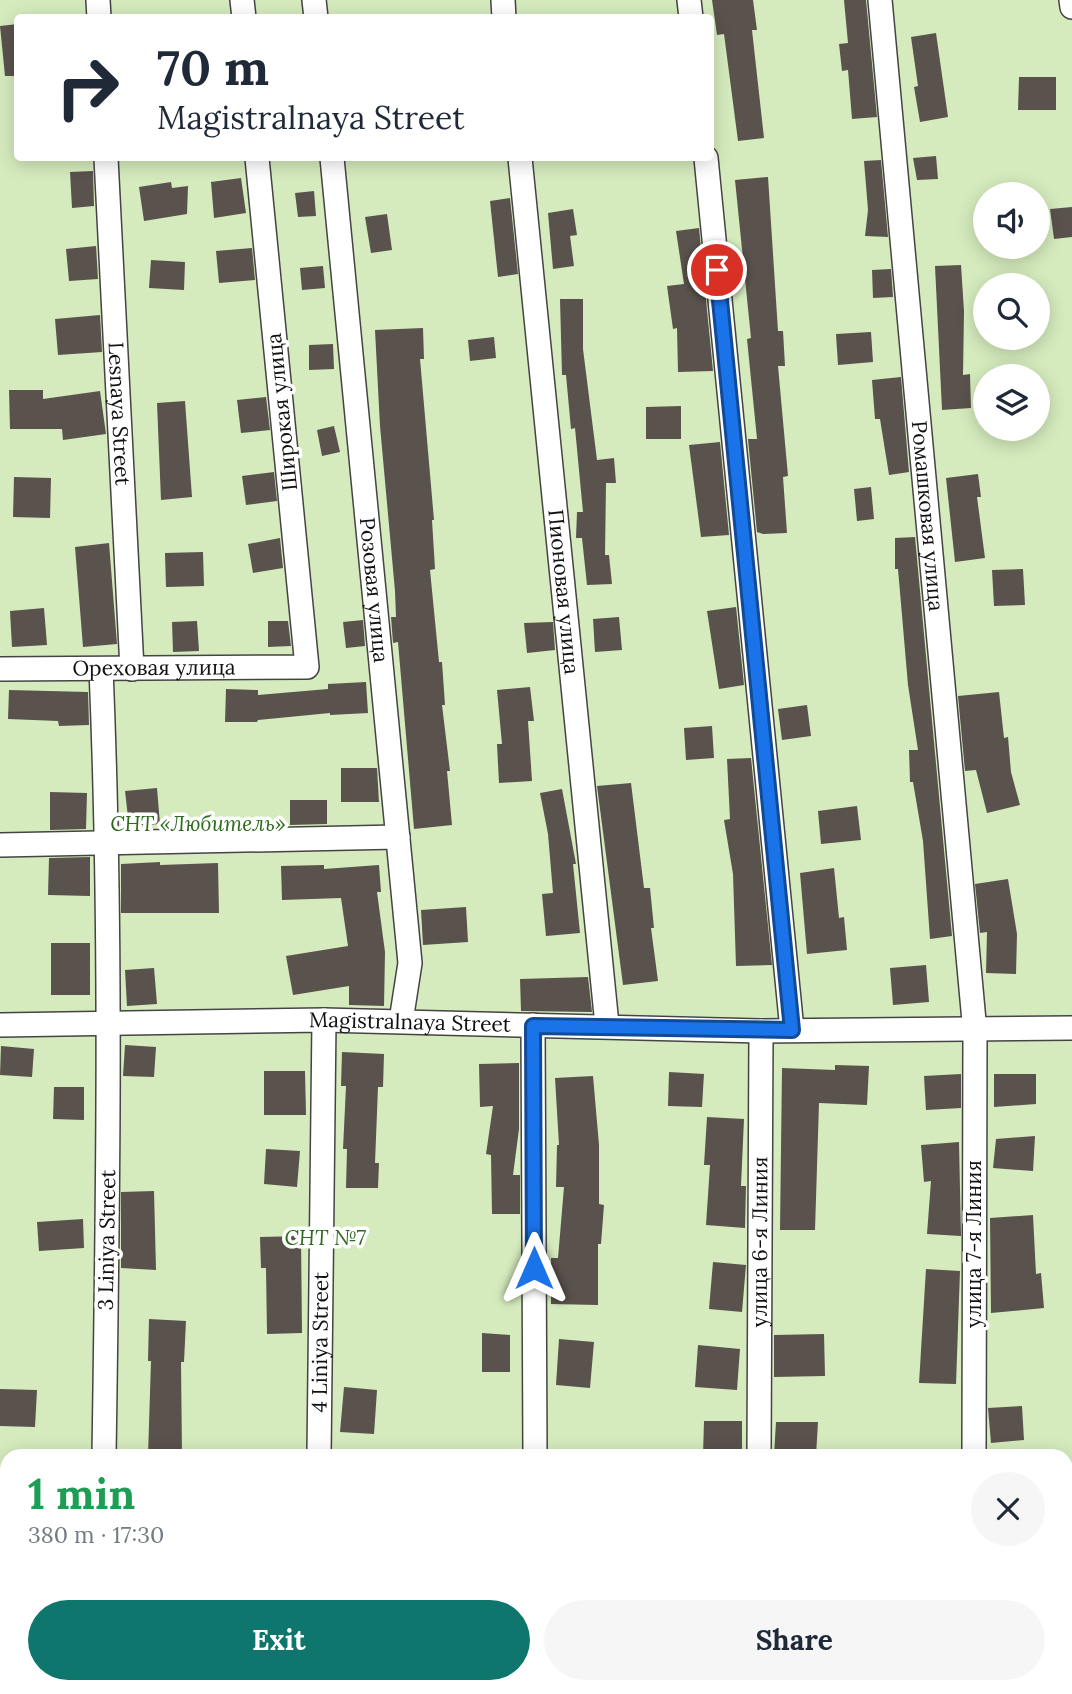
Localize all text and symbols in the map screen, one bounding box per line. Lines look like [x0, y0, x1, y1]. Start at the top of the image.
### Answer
text: 70 m [157, 36, 269, 98]
icon: right [42, 42, 133, 133]
text: Magistralnaya Street [157, 97, 465, 138]
map controls [973, 182, 1050, 441]
button: sound [973, 182, 1050, 259]
pin [687, 240, 747, 300]
icon: arrive [698, 251, 736, 289]
button: search [973, 273, 1050, 350]
street label: Широкая улица [260, 332, 303, 492]
street label: Lesnaya Street [102, 341, 137, 487]
button: layers [973, 364, 1050, 441]
street label: Ромашковая улица [906, 419, 950, 612]
street label: Пионовая улица [542, 508, 586, 676]
street label: Розовая улица [354, 516, 395, 664]
street label: Ореховая улица [72, 653, 236, 682]
park label: СНТ «Любитель» [110, 810, 286, 837]
street label: Magistralnaya Street [309, 1006, 512, 1038]
street label: улица 6-я Линия [746, 1157, 773, 1327]
street label: улица 7-я Линия [960, 1160, 987, 1328]
street label: 3 Liniya Street [92, 1169, 121, 1311]
park label: СНТ №7 [284, 1224, 366, 1251]
position arrow [497, 1231, 571, 1305]
street label: 4 Liniya Street [306, 1271, 334, 1412]
text: 1 min [28, 1467, 135, 1521]
button: close [971, 1472, 1045, 1546]
text: 380 m · 17:30 [28, 1520, 164, 1549]
button: Exit [28, 1600, 530, 1680]
button: Share [544, 1600, 1045, 1680]

